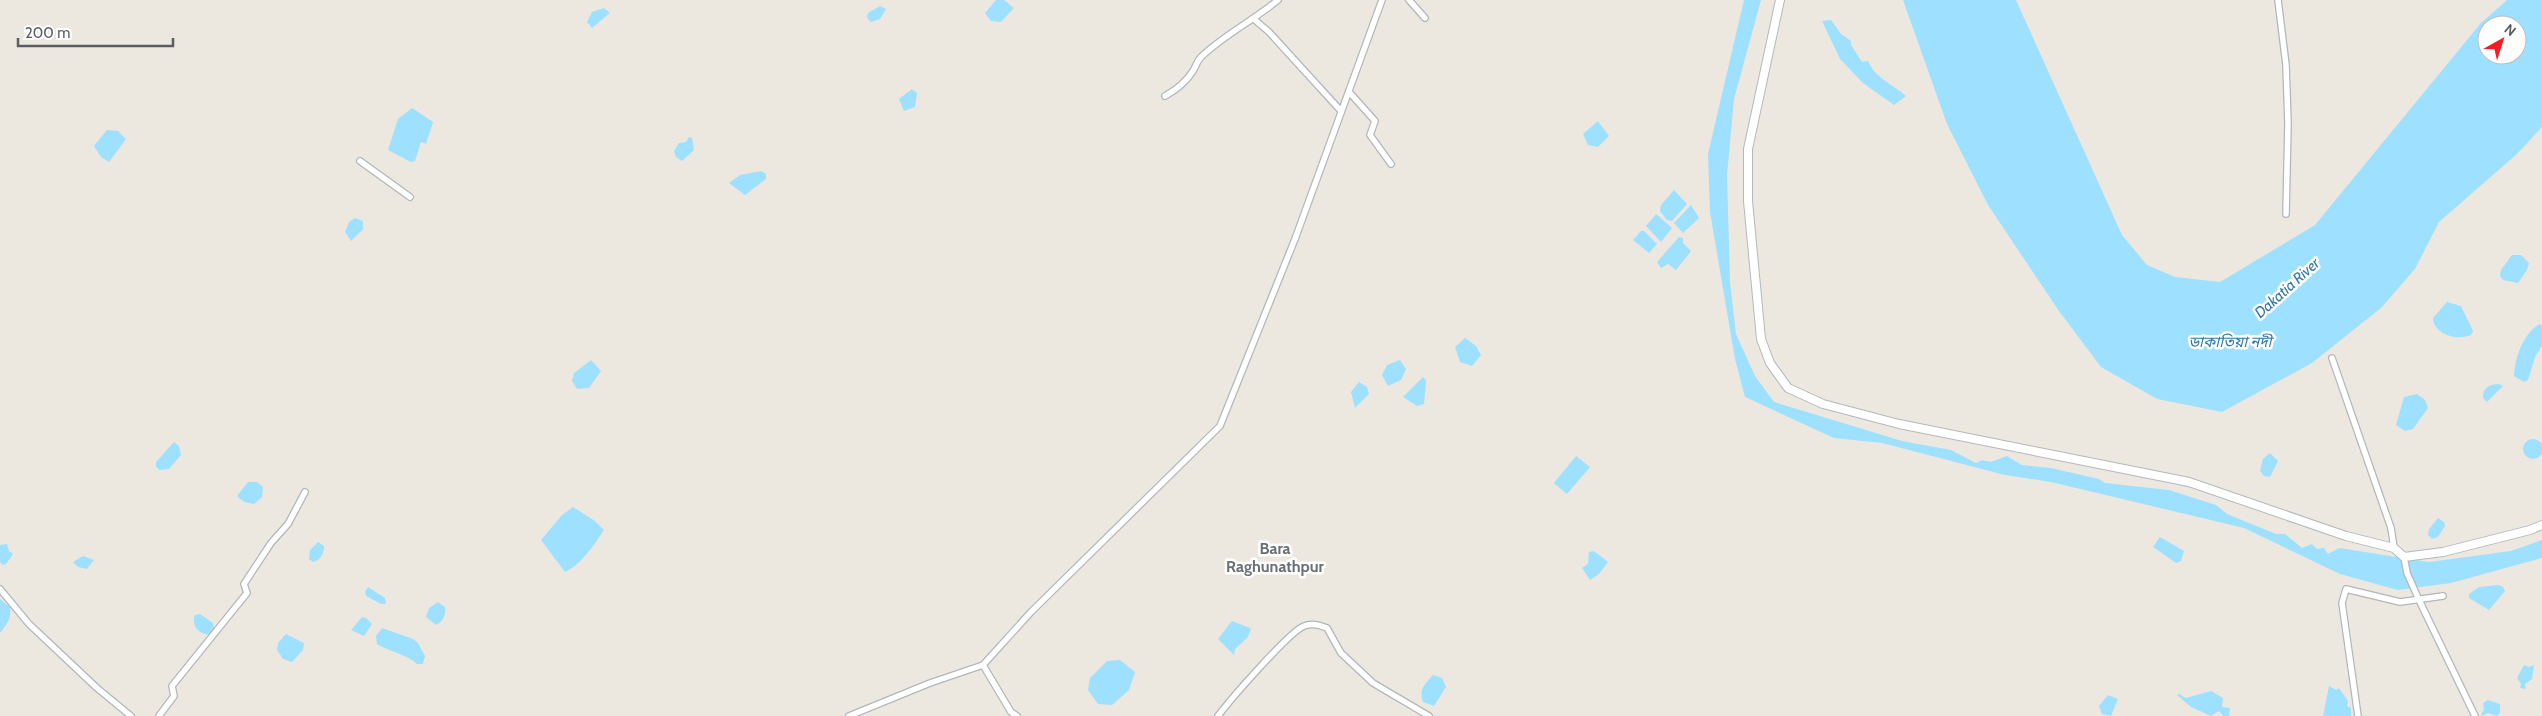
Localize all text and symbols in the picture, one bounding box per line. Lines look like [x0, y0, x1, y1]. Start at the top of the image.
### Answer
scale bar [18, 15, 172, 47]
north arrow [2477, 15, 2527, 65]
text: N [2501, 20, 2520, 40]
text: 200 m [25, 24, 70, 42]
water label: Dakatia River [2251, 253, 2324, 322]
water label: ডাকাতিয়া নদী [2188, 333, 2275, 351]
district label: Bara Raghunathpur [1226, 539, 1325, 576]

